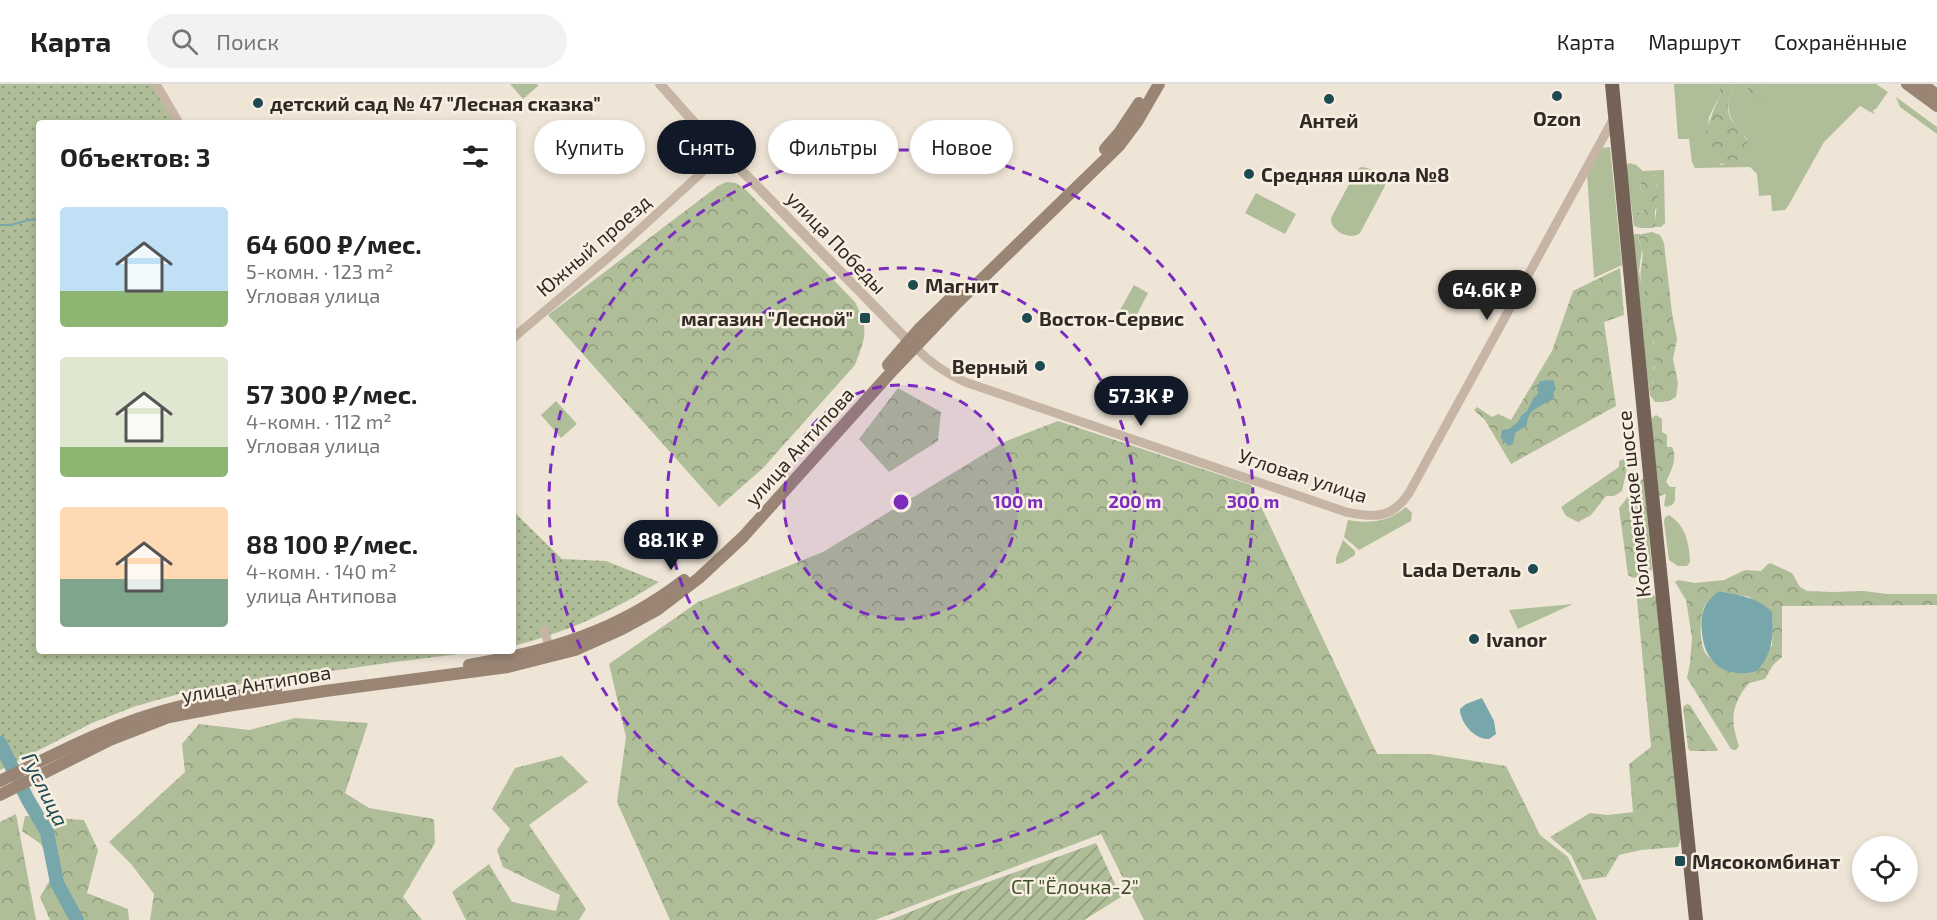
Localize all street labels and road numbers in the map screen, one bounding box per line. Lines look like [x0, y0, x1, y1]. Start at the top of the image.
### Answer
street label: улица Победы [781, 186, 892, 299]
street label: Южный проезд [531, 189, 655, 301]
street label: улица Антипова [740, 382, 859, 511]
street label: Коломенское шоссе [1611, 409, 1655, 599]
street label: Угловая улица [1235, 443, 1371, 508]
street label: улица Антипова [180, 659, 333, 708]

